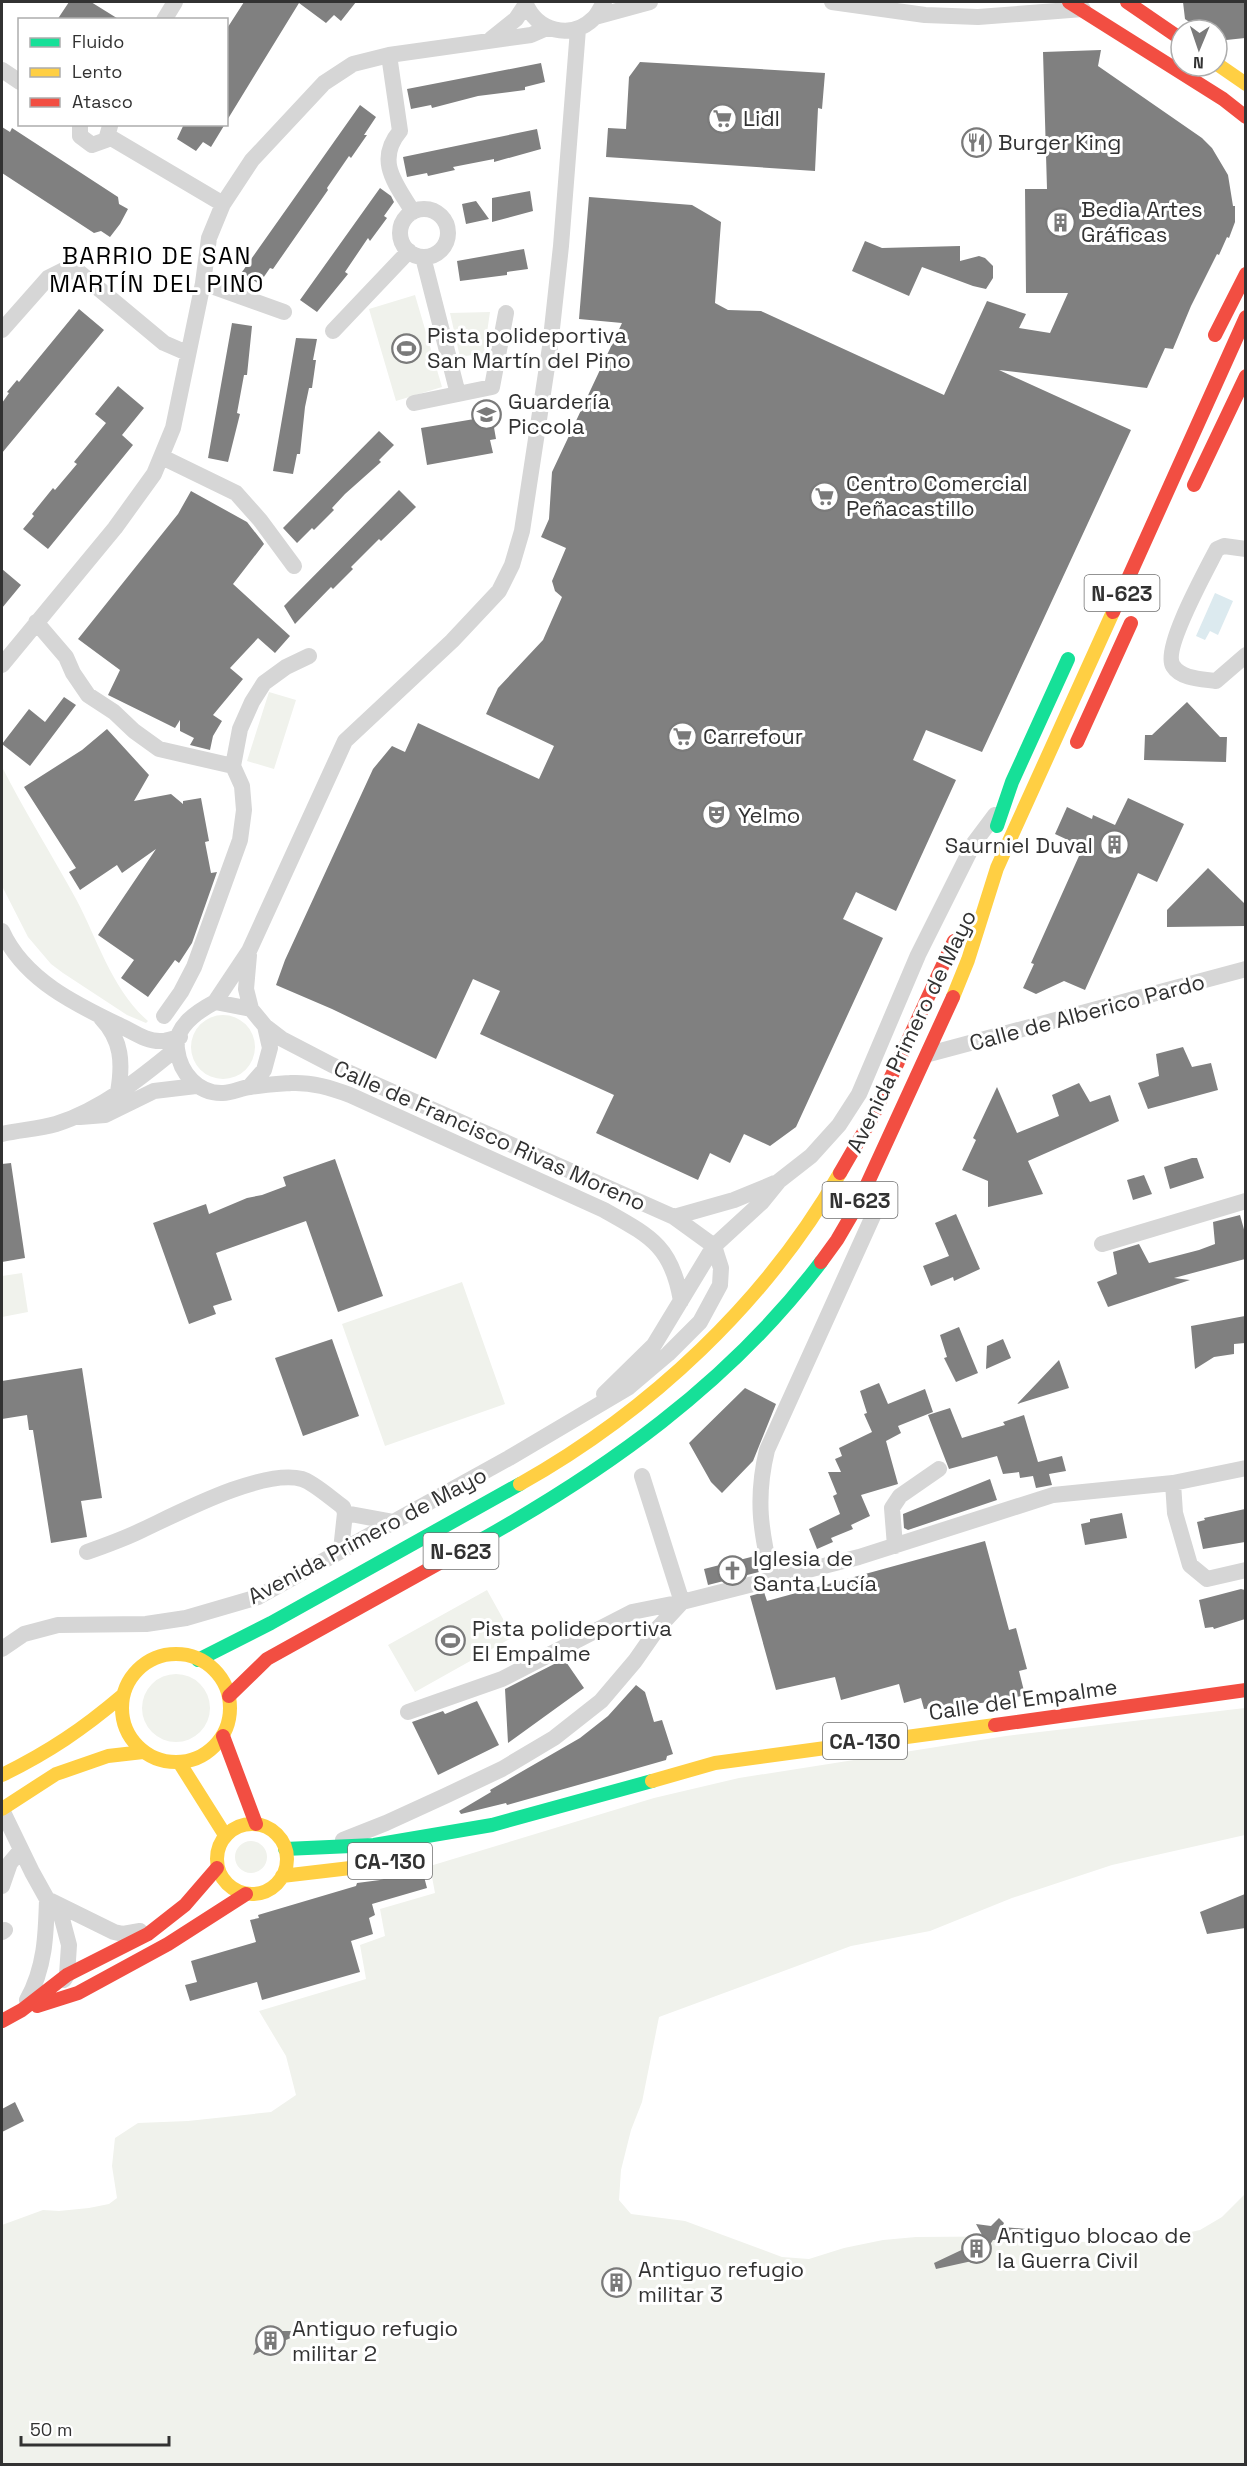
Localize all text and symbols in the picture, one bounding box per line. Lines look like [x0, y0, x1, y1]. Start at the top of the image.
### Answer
legend [18, 18, 228, 126]
north arrow [1169, 18, 1229, 78]
text: Fluido [72, 30, 124, 53]
text: N [1193, 52, 1204, 73]
text: Lento [72, 60, 122, 83]
text: Atasco [72, 90, 133, 113]
supermarket icon: Lidl [706, 102, 738, 134]
place label: Lidl [743, 104, 780, 132]
restaurant icon: Burger King [961, 126, 993, 158]
place label: Burger King [998, 128, 1121, 156]
place label: Bedia Artes Gráficas [1081, 195, 1203, 248]
building icon: Bedia Artes Gráficas [1044, 206, 1076, 238]
district label: BARRIO DE SAN MARTÍN DEL PINO [49, 240, 265, 299]
place label: Pista polideportiva San Martín del Pino [427, 321, 631, 374]
sports icon: Pista polideportiva San Martín del Pino [390, 332, 422, 364]
place label: Guardería Piccola [508, 387, 610, 440]
school or university icon: Guardería Piccola [471, 398, 503, 430]
place label: Centro Comercial Peñacastillo [846, 469, 1028, 522]
supermarket icon: Centro Comercial Peñacastillo [809, 480, 841, 512]
road number: N-623 [1084, 575, 1160, 611]
supermarket icon: Carrefour [666, 720, 698, 752]
place label: Carrefour [703, 722, 803, 750]
theatre icon: Yelmo [701, 799, 733, 831]
place label: Yelmo [738, 801, 800, 829]
building icon: Saurniel Duval [1098, 829, 1130, 861]
place label: Saurniel Duval [945, 831, 1093, 859]
street label: Avenida Primero de Mayo [840, 905, 982, 1157]
street label: Calle de Alberico Pardo [966, 967, 1208, 1057]
street label: Calle de Francisco Rivas Moreno [330, 1053, 650, 1217]
road number: N-623 [822, 1182, 898, 1218]
street label: Avenida Primero de Mayo [243, 1460, 491, 1610]
road number: N-623 [424, 1533, 498, 1569]
place label: Iglesia de Santa Lucía [753, 1544, 878, 1597]
church icon: Iglesia de Santa Lucía [716, 1555, 748, 1587]
place label: Pista polideportiva El Empalme [472, 1614, 672, 1667]
sports icon: Pista polideportiva El Empalme [435, 1625, 467, 1657]
street label: Calle del Empalme [927, 1672, 1119, 1726]
road number: CA-130 [823, 1723, 907, 1759]
road number: CA-130 [348, 1843, 432, 1879]
place label: Antiguo blocao de la Guerra Civil [997, 2221, 1192, 2274]
building icon: Antiguo blocao de la Guerra Civil [960, 2232, 992, 2264]
place label: Antiguo refugio militar 3 [638, 2255, 804, 2308]
building icon: Antiguo refugio militar 3 [601, 2266, 633, 2298]
place label: Antiguo refugio militar 2 [292, 2314, 458, 2367]
building icon: Antiguo refugio militar 2 [255, 2325, 287, 2357]
scale bar [21, 2409, 170, 2447]
text: 50 m [30, 2418, 72, 2441]

